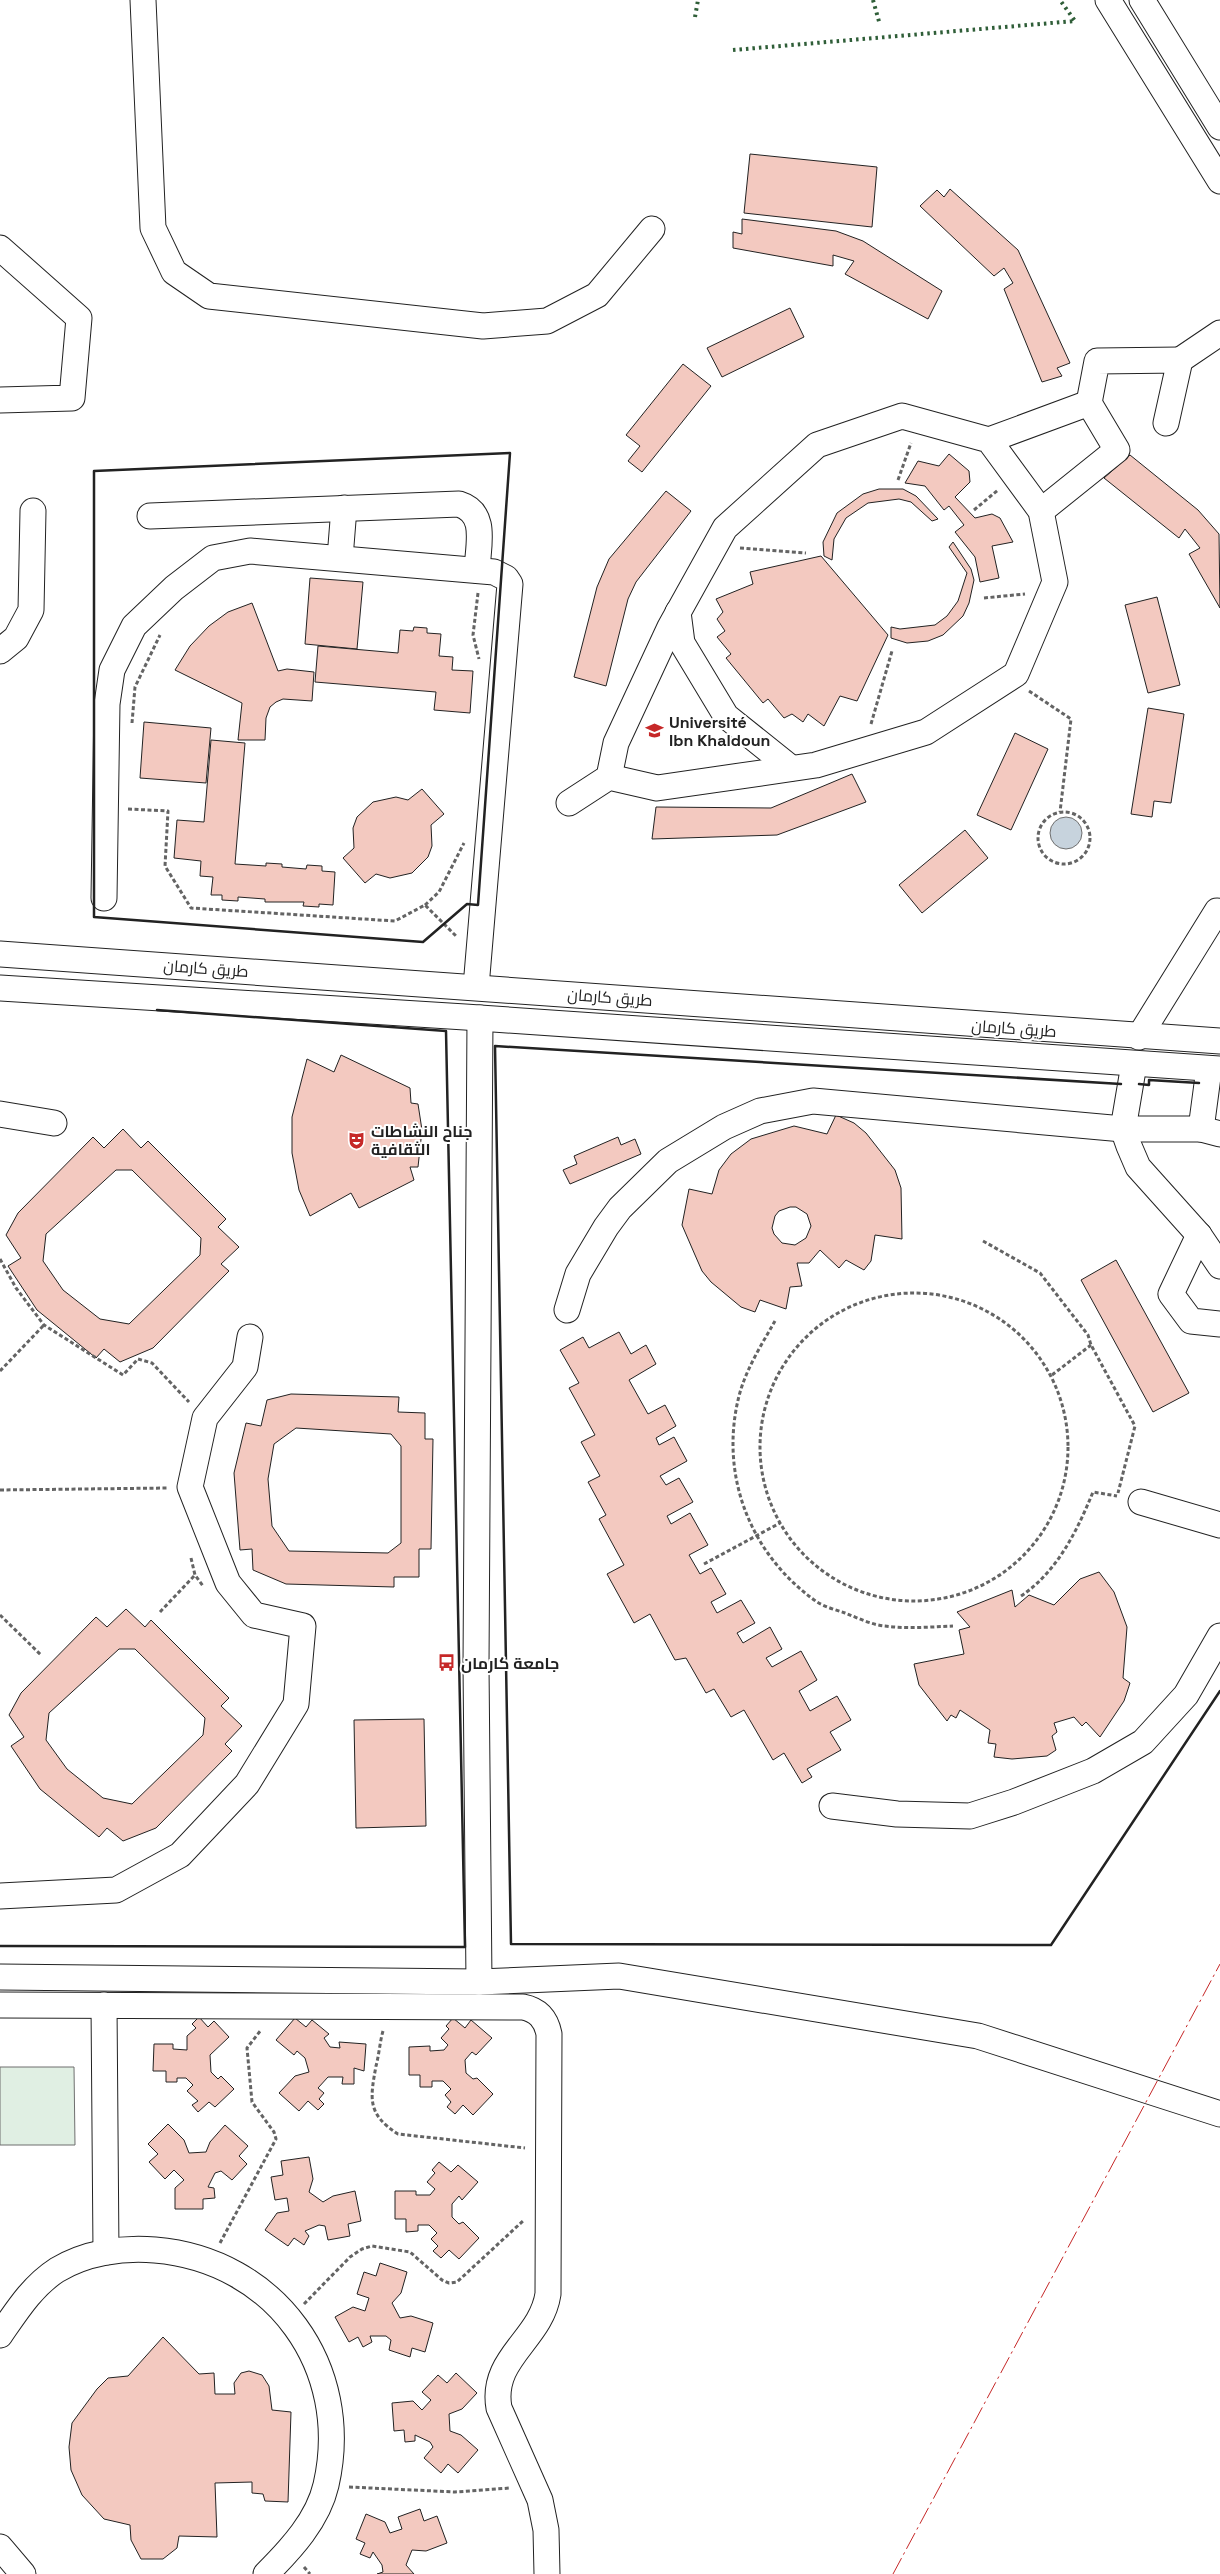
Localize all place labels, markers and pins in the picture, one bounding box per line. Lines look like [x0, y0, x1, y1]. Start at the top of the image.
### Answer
place label: Université Ibn Khaldoun [669, 712, 770, 751]
school or university icon: Université Ibn Khaldoun [645, 721, 665, 741]
place label: جناح النشاطات الثقافية [371, 1121, 473, 1160]
theatre icon: جناح النشاطات الثقافية [347, 1130, 367, 1150]
bus stop icon: جامعة كارمان [437, 1653, 457, 1673]
place label: جامعة كارمان [461, 1653, 559, 1674]

